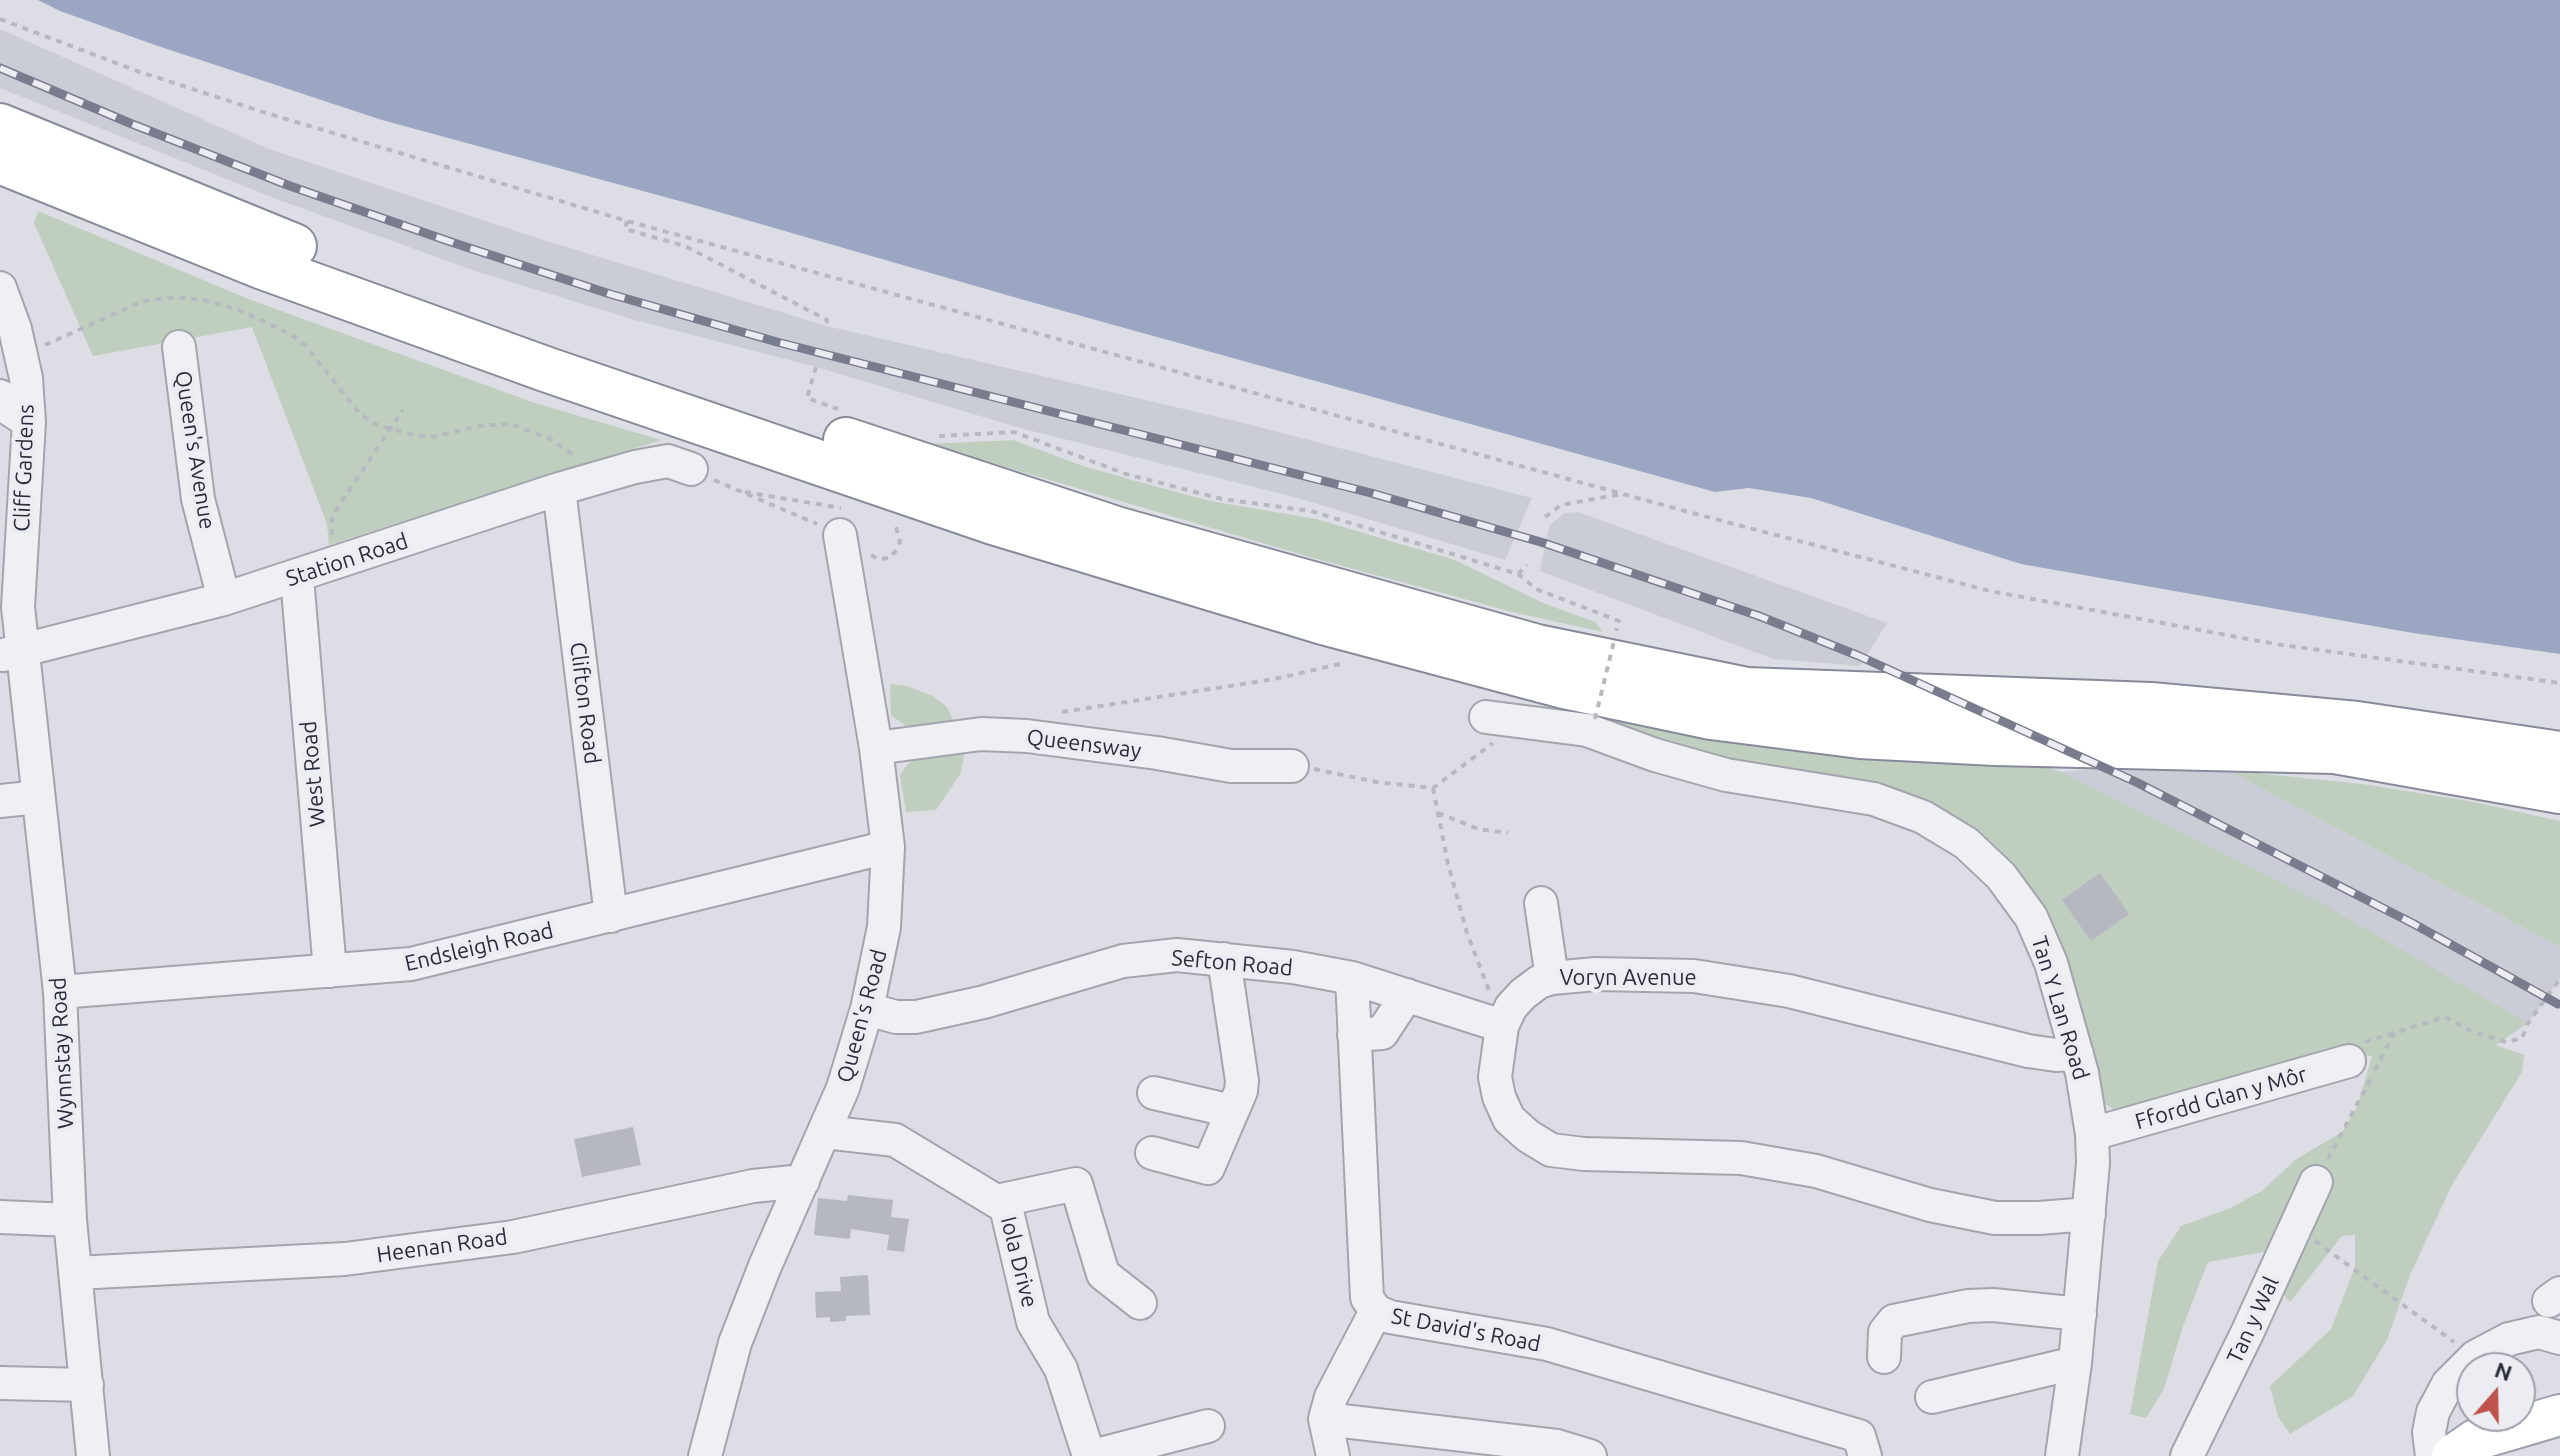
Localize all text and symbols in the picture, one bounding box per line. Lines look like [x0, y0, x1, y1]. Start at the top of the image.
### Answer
street label: Queen's Avenue [169, 369, 221, 531]
street label: Cliff Gardens [9, 404, 39, 532]
street label: Station Road [283, 528, 411, 592]
street label: Clifton Road [564, 640, 606, 766]
street label: West Road [295, 720, 331, 828]
street label: Queensway [1025, 724, 1143, 764]
street label: Endsleigh Road [402, 917, 556, 977]
street label: Tan Y Lan Road [2026, 933, 2094, 1083]
street label: Sefton Road [1170, 945, 1294, 981]
street label: Queen's Road [832, 947, 892, 1085]
street label: Voryn Avenue [1559, 965, 1697, 991]
street label: Wynnstay Road [45, 976, 79, 1130]
street label: Ffordd Glan y Môr [2132, 1061, 2310, 1135]
street label: Iola Drive [995, 1214, 1043, 1310]
street label: Heenan Road [375, 1224, 509, 1268]
street label: Tan y Wal [2221, 1272, 2285, 1368]
street label: St David's Road [1389, 1303, 1543, 1357]
north arrow [2456, 1352, 2536, 1432]
text: N [2492, 1356, 2516, 1385]

